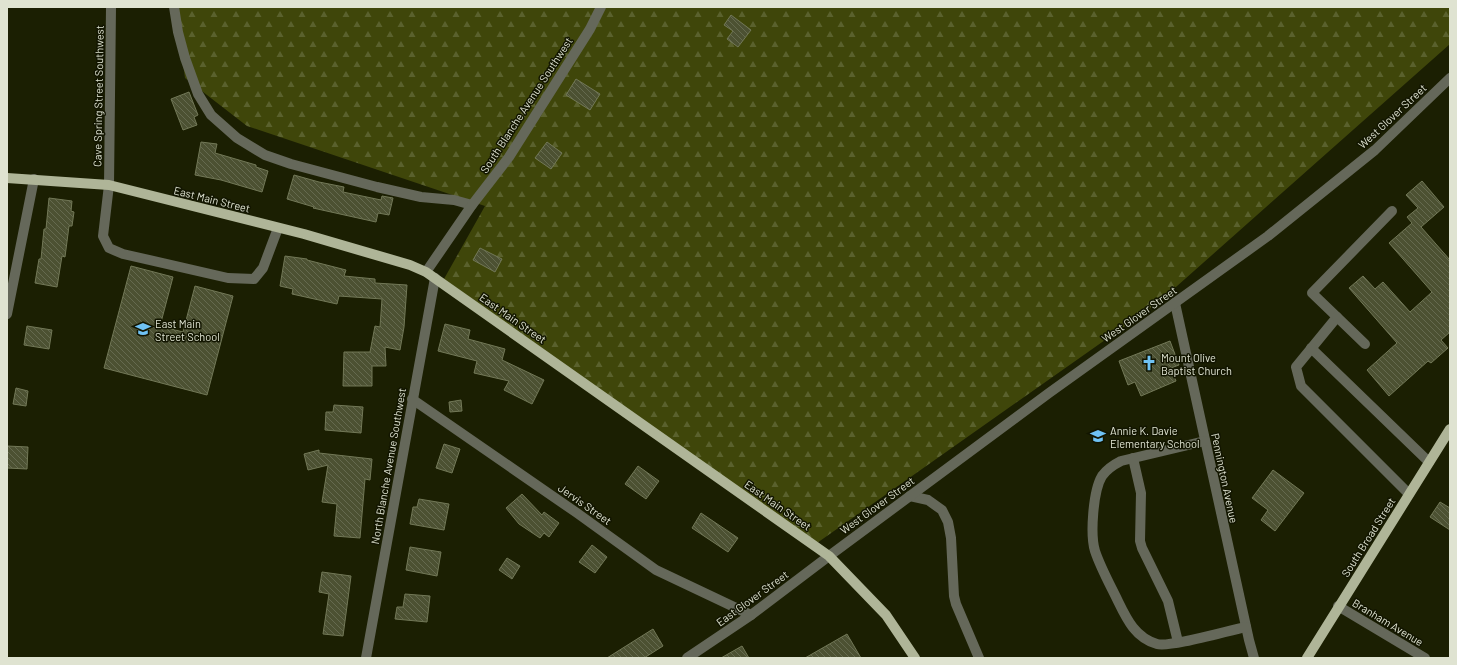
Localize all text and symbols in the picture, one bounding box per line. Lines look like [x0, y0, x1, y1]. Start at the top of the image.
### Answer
street label: Cave Spring Street Southwest [90, 25, 106, 167]
street label: South Blanche Avenue Southwest [477, 35, 575, 175]
street label: West Glover Street [1355, 81, 1429, 151]
street label: East Main Street [172, 183, 252, 215]
street label: West Glover Street [1099, 283, 1179, 345]
street label: East Main Street [477, 290, 549, 346]
place label: East Main Street School [155, 317, 220, 343]
school or university icon: East Main Street School [134, 320, 152, 338]
place label: Mount Olive Baptist Church [1161, 351, 1232, 377]
church icon: Mount Olive Baptist Church [1140, 354, 1158, 372]
street label: North Blanche Avenue Southwest [368, 387, 408, 545]
place label: Annie K. Davie Elementary School [1110, 424, 1200, 450]
school or university icon: Annie K. Davie Elementary School [1089, 427, 1107, 445]
street label: Pennington Avenue [1209, 432, 1241, 524]
street label: West Glover Street [837, 474, 917, 536]
street label: East Main Street [742, 477, 814, 533]
street label: Jervis Street [556, 481, 614, 527]
street label: South Broad Street [1338, 495, 1398, 579]
street label: East Glover Street [713, 567, 791, 629]
street label: Branham Avenue [1350, 596, 1426, 648]

